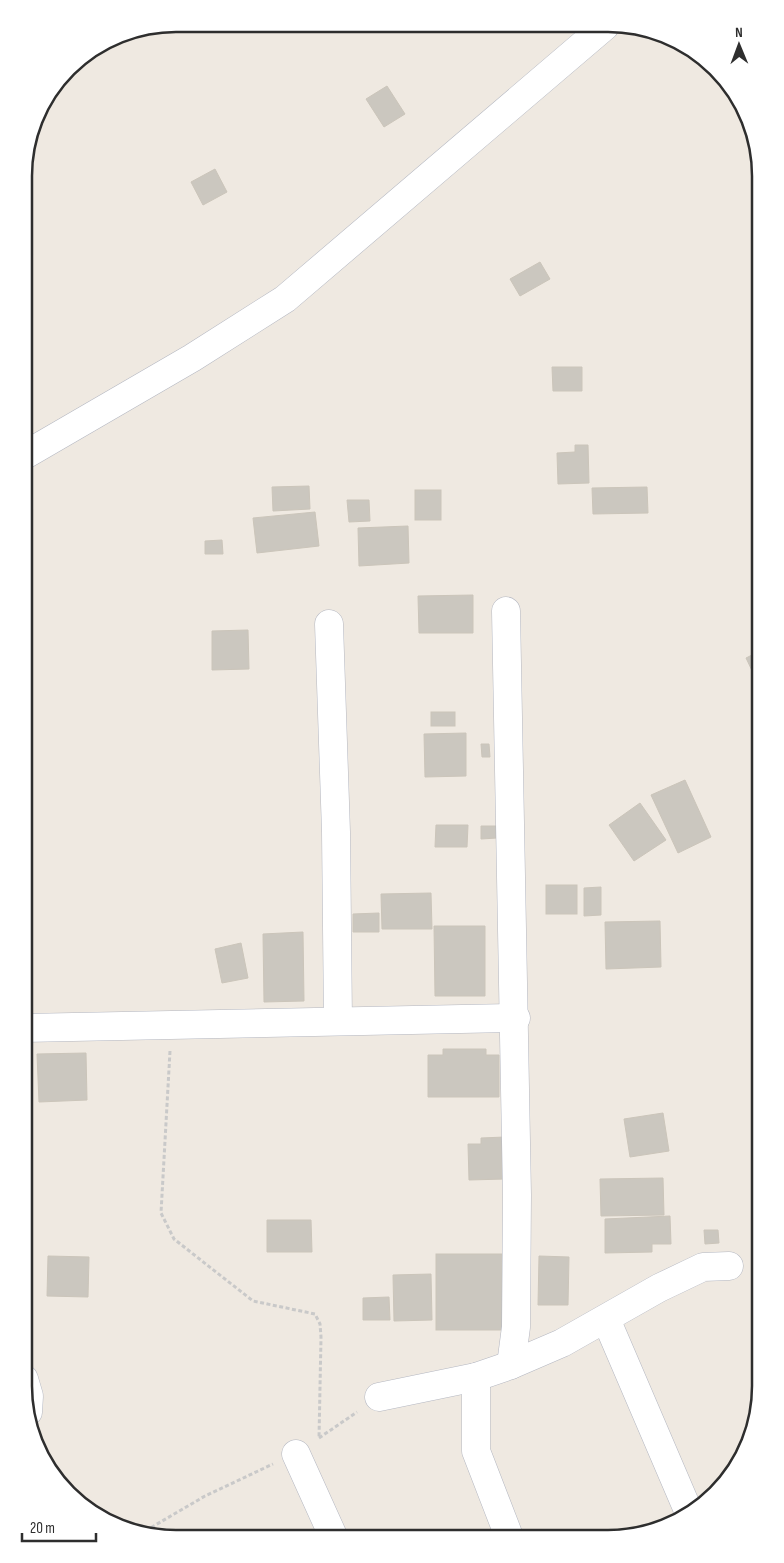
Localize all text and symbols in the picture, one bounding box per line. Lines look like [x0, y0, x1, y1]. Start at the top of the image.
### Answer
north arrow [714, 20, 764, 70]
text: N [735, 24, 743, 41]
scale bar [22, 1510, 96, 1542]
text: 20 m [30, 1519, 55, 1538]

